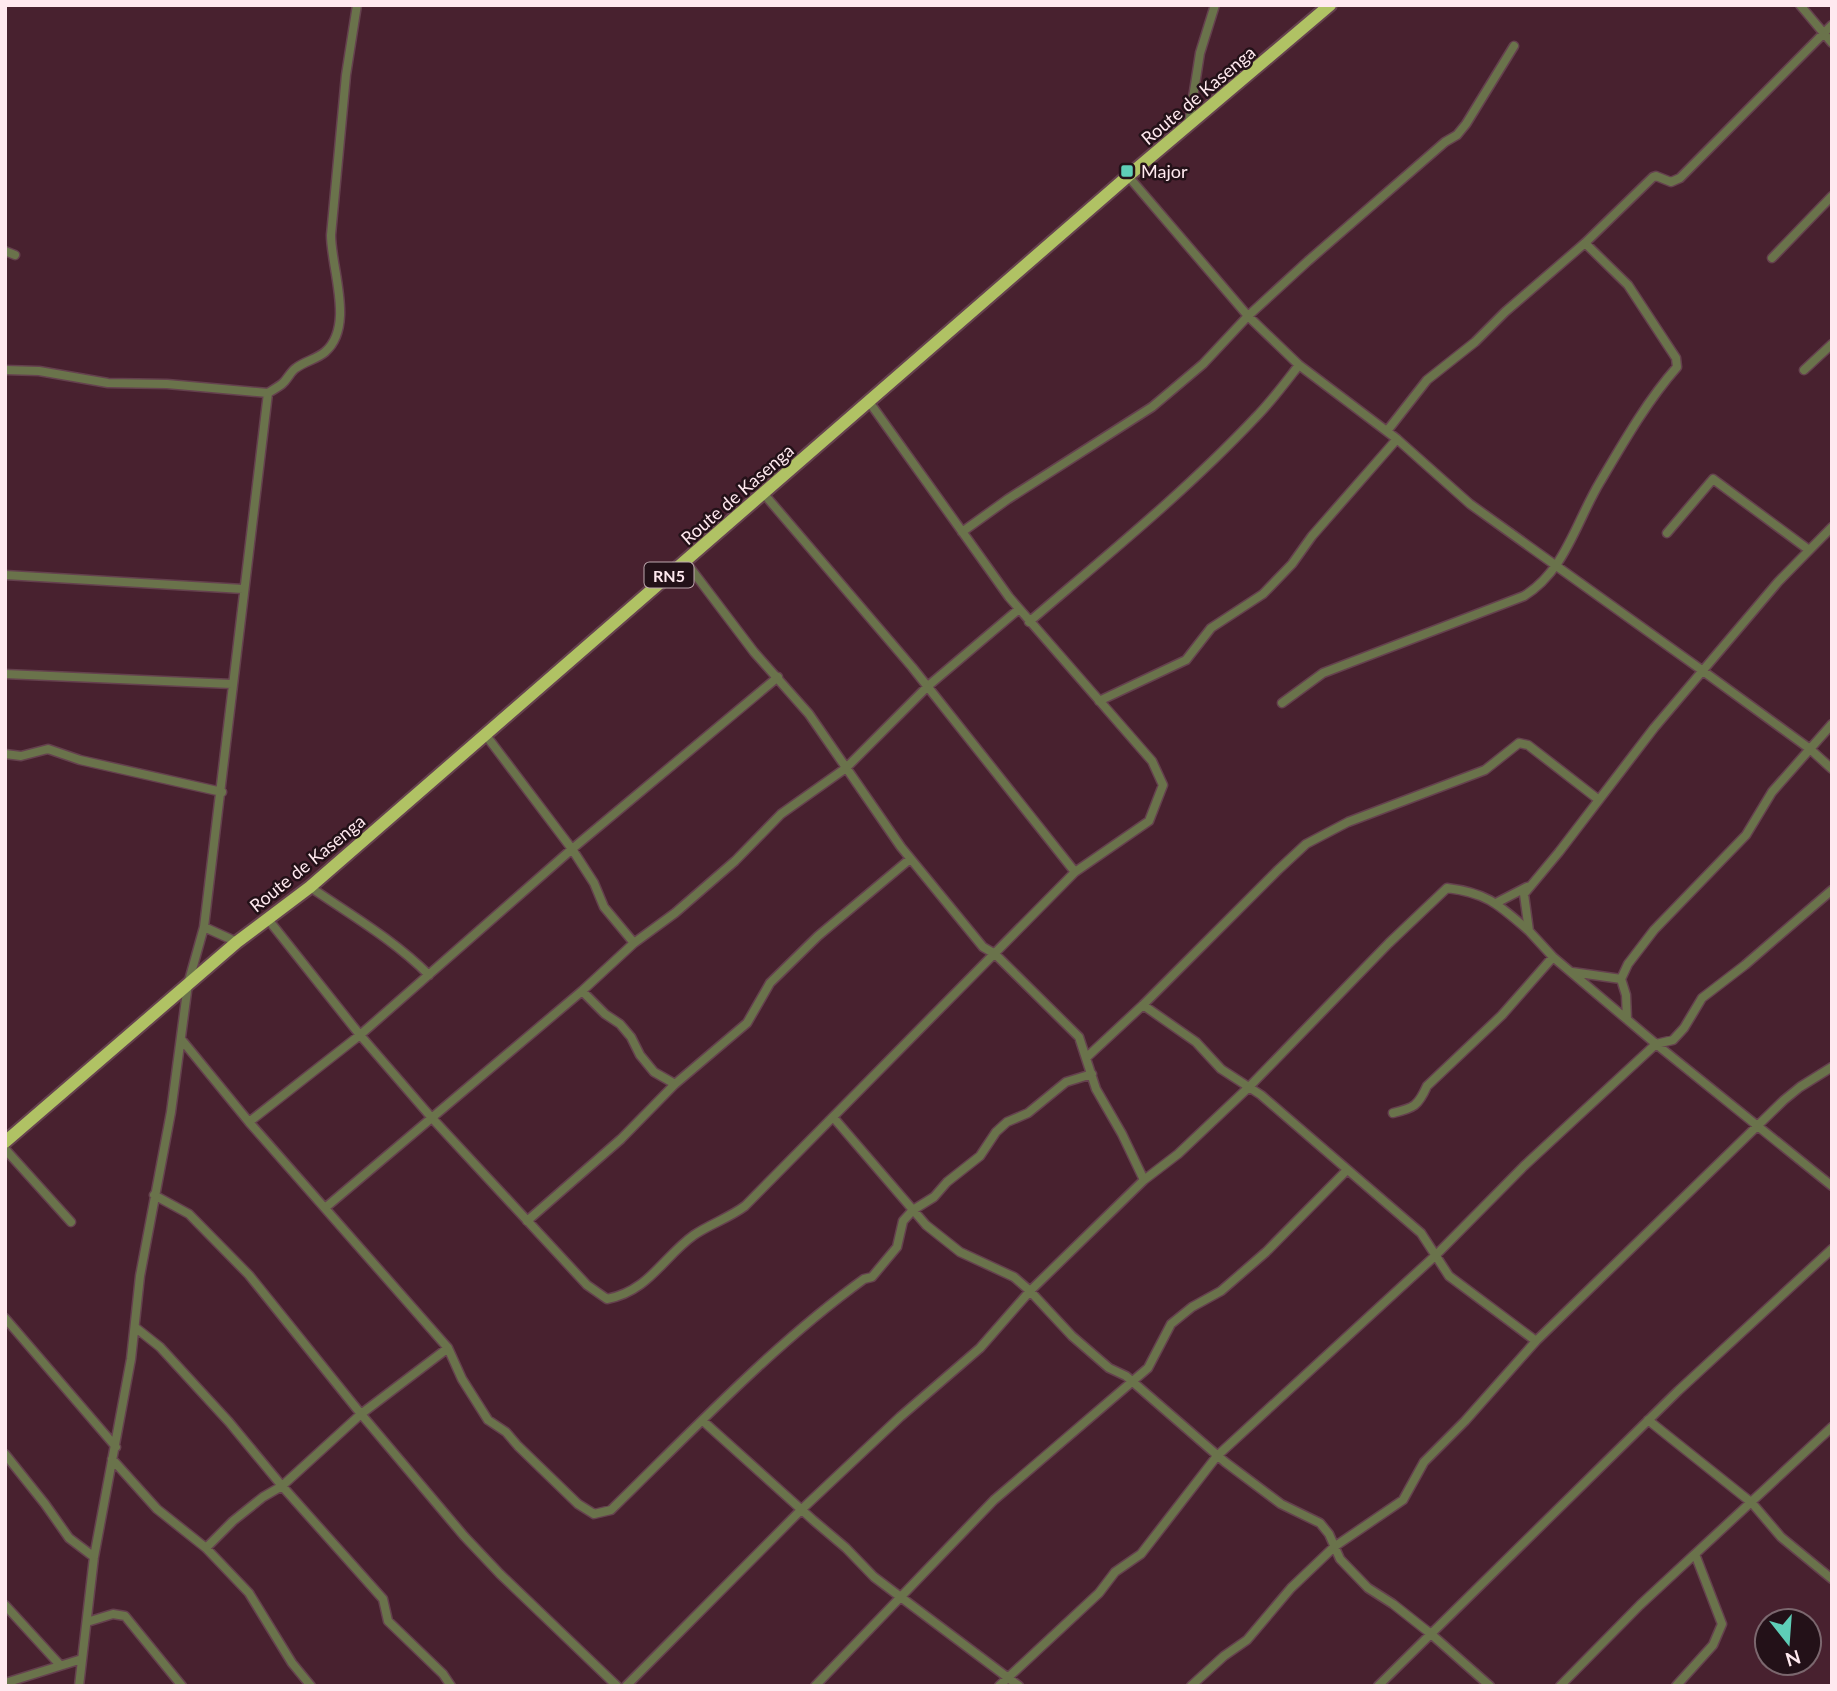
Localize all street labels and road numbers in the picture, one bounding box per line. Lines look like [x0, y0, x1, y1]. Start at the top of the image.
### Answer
street label: Route de Kasenga [1136, 41, 1260, 149]
street label: Route de Kasenga [676, 439, 798, 549]
road number: RN5 [644, 562, 694, 588]
street label: Route de Kasenga [245, 810, 369, 916]

